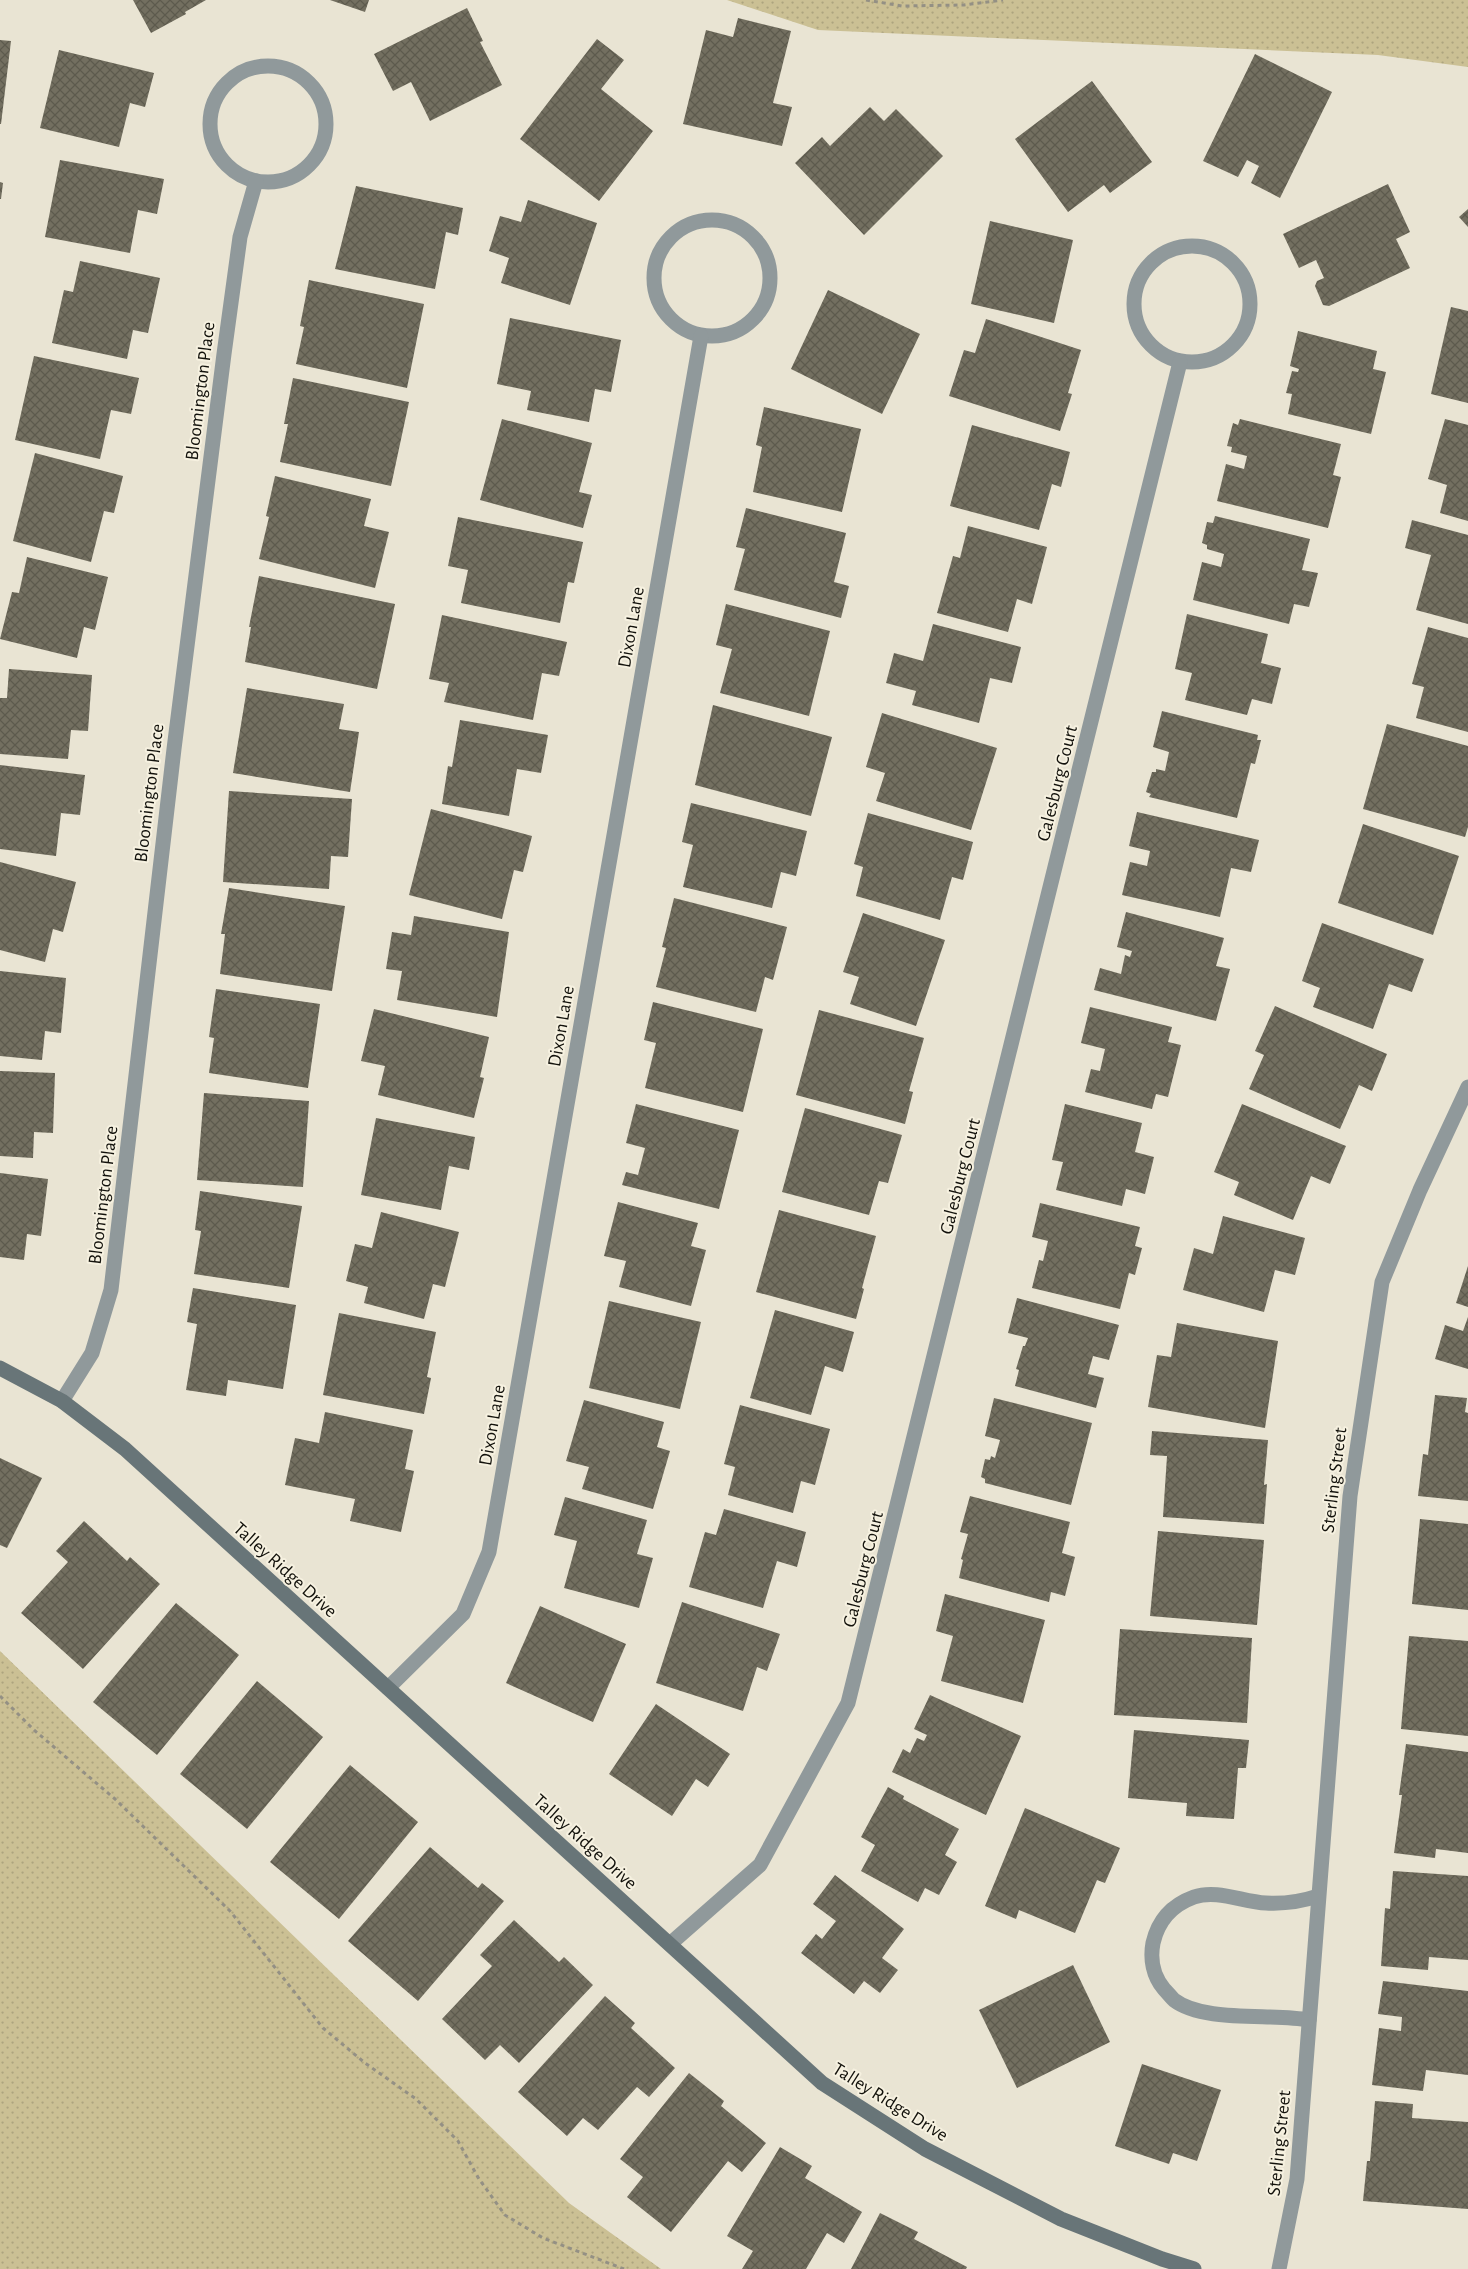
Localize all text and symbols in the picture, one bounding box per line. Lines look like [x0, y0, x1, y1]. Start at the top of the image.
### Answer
street label: Bloomington Place [183, 321, 218, 462]
street label: Dixon Lane [615, 585, 648, 669]
street label: Bloomington Place [132, 723, 167, 864]
street label: Galesburg Court [1034, 723, 1081, 843]
street label: Dixon Lane [545, 984, 578, 1068]
street label: Galesburg Court [937, 1116, 984, 1236]
street label: Bloomington Place [86, 1125, 121, 1266]
street label: Dixon Lane [476, 1383, 509, 1467]
street label: Sterling Street [1319, 1426, 1350, 1534]
street label: Galesburg Court [840, 1509, 887, 1629]
street label: Talley Ridge Drive [230, 1519, 340, 1621]
street label: Talley Ridge Drive [530, 1791, 640, 1893]
street label: Talley Ridge Drive [829, 2059, 951, 2145]
street label: Sterling Street [1265, 2090, 1294, 2197]

